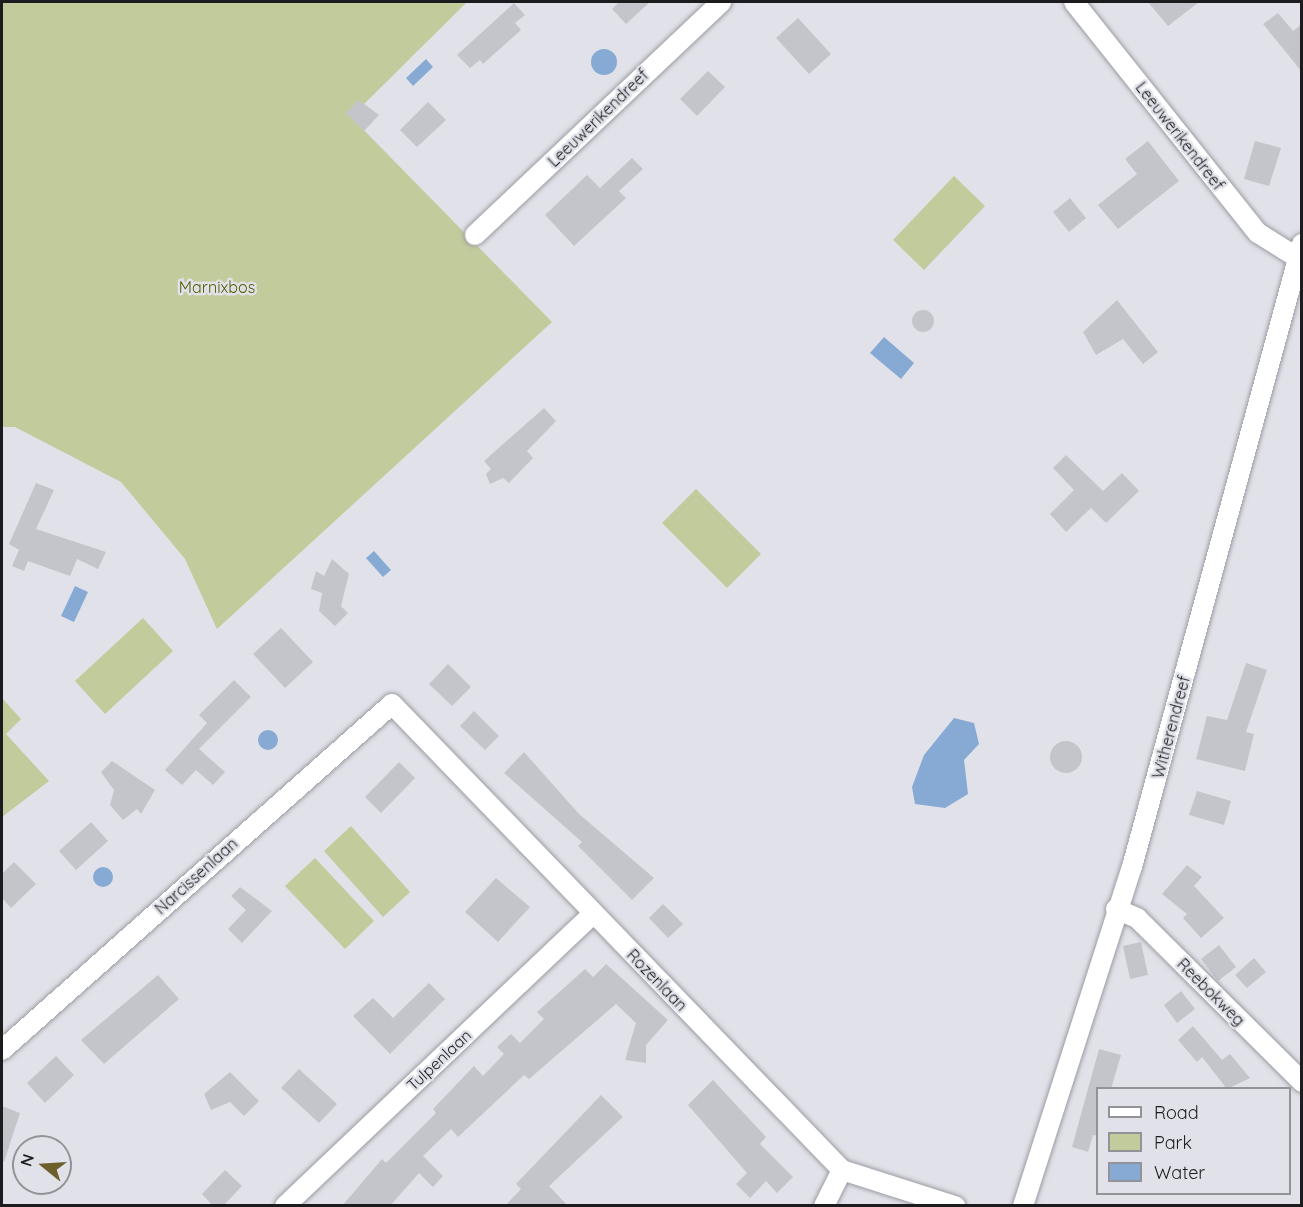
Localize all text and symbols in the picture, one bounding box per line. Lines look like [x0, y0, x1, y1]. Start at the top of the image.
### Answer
street label: Leeuwerikendreef [544, 65, 652, 171]
street label: Leeuwerikendreef [1132, 78, 1228, 194]
park label: Marnixbos [179, 277, 255, 297]
street label: Witherendreef [1148, 673, 1194, 781]
street label: Narcissenlaan [151, 834, 241, 918]
street label: Rozenlaan [623, 945, 691, 1015]
street label: Reebokweg [1173, 954, 1249, 1030]
street label: Tulpenlaan [403, 1025, 475, 1095]
legend [1096, 1087, 1291, 1195]
text: Road [1154, 1101, 1199, 1124]
text: Park [1154, 1131, 1192, 1154]
north arrow [12, 1135, 72, 1195]
text: N [15, 1151, 38, 1169]
text: Water [1154, 1161, 1205, 1184]

